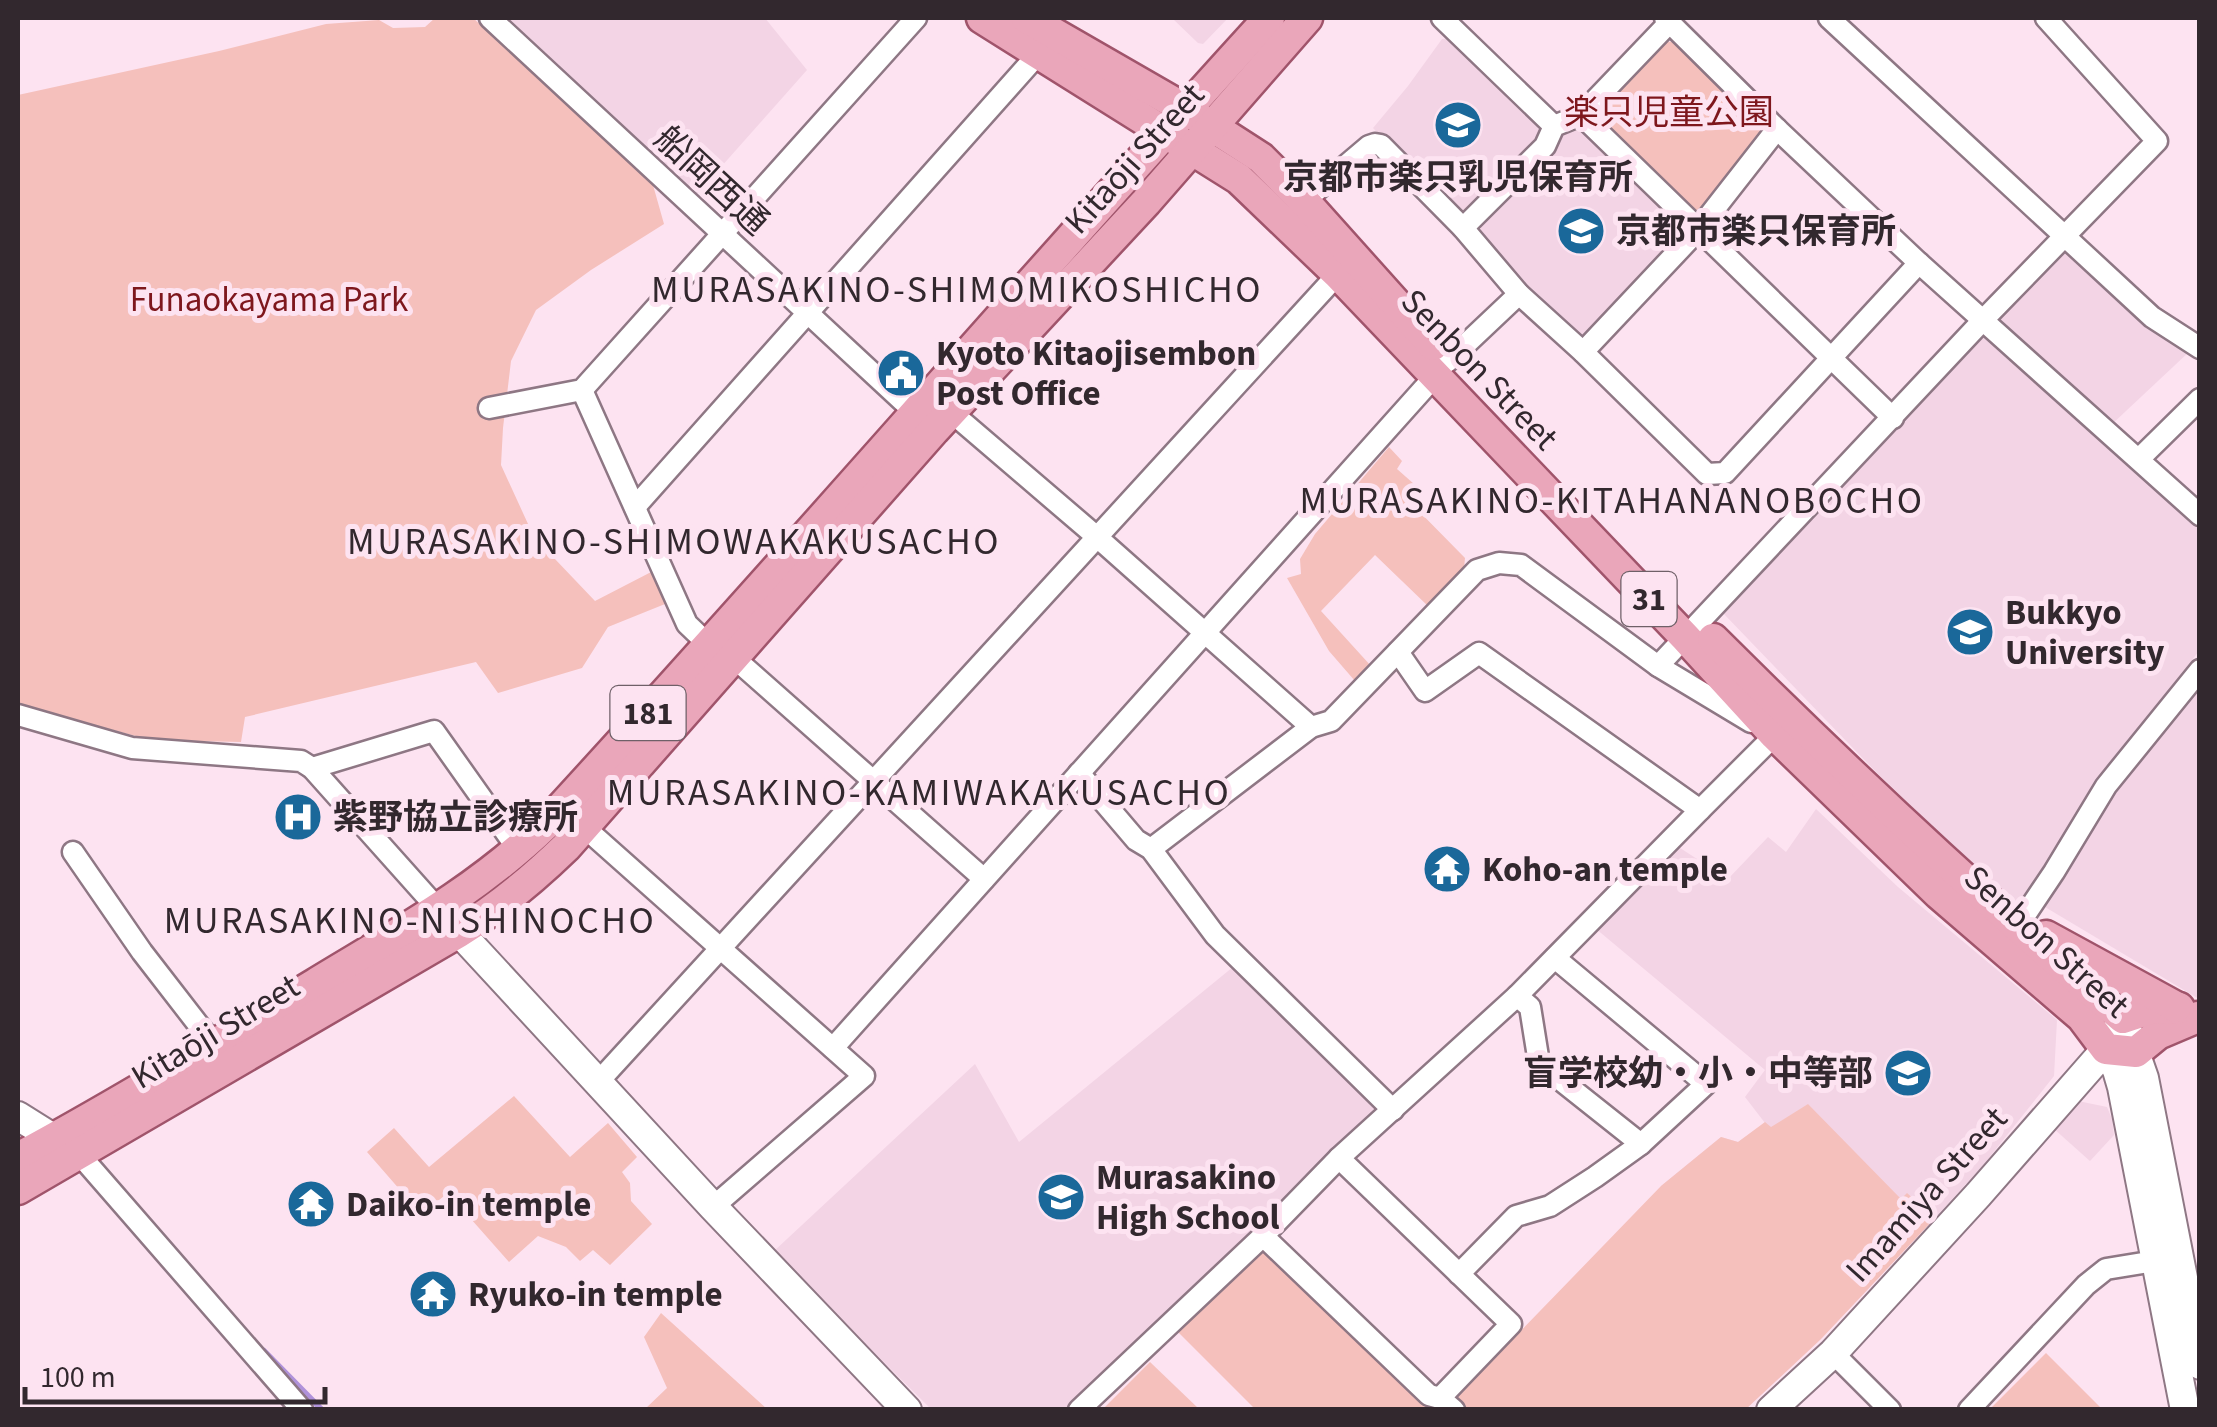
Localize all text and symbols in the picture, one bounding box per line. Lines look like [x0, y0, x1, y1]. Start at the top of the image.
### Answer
street label: Kitaōji Street [1053, 72, 1217, 245]
park label: 楽只児童公園 [1564, 88, 1774, 138]
school or university icon: 京都市楽只乳児保育所 [1432, 99, 1484, 151]
street label: 船岡西通 [643, 115, 780, 247]
place label: 京都市楽只乳児保育所 [1283, 153, 1633, 203]
school or university icon: 京都市楽只保育所 [1555, 205, 1607, 257]
place label: 京都市楽只保育所 [1616, 207, 1896, 257]
district label: MURASAKINO-SHIMOMIKOSHICHO [651, 263, 1263, 317]
park label: Funaokayama Park [130, 275, 409, 325]
street label: Senbon Street [1389, 278, 1569, 462]
place label: Kyoto Kitaojisembon Post Office [936, 329, 1256, 419]
public building icon: Kyoto Kitaojisembon Post Office [875, 347, 927, 399]
district label: MURASAKINO-KITAHANANOBOCHO [1299, 474, 1925, 528]
district label: MURASAKINO-SHIMOWAKAKUSACHO [347, 515, 1001, 569]
road number: 31 [1622, 572, 1676, 626]
place label: Bukkyo University [2005, 588, 2165, 678]
school or university icon: Bukkyo University [1944, 606, 1996, 658]
road number: 181 [610, 686, 686, 740]
district label: MURASAKINO-KAMIWAKAKUSACHO [607, 766, 1231, 820]
hospital icon: 紫野協立診療所 [272, 791, 324, 843]
place label: 紫野協立診療所 [333, 793, 578, 843]
temple icon: Koho-an temple [1421, 843, 1473, 895]
place label: Koho-an temple [1482, 845, 1728, 895]
street label: Senbon Street [1953, 854, 2140, 1030]
district label: MURASAKINO-NISHINOCHO [164, 894, 656, 948]
street label: Kitaōji Street [122, 962, 309, 1102]
school or university icon: 盲学校幼・小・中等部 [1882, 1047, 1934, 1099]
place label: 盲学校幼・小・中等部 [1523, 1049, 1873, 1099]
street label: Imamiya Street [1834, 1096, 2020, 1294]
place label: Murasakino High School [1096, 1153, 1280, 1243]
school or university icon: Murasakino High School [1035, 1171, 1087, 1223]
temple icon: Daiko-in temple [285, 1178, 337, 1230]
place label: Daiko-in temple [346, 1180, 591, 1230]
temple icon: Ryuko-in temple [407, 1268, 459, 1320]
place label: Ryuko-in temple [468, 1270, 723, 1320]
scale bar [25, 1342, 325, 1404]
text: 100 m [40, 1356, 116, 1399]

